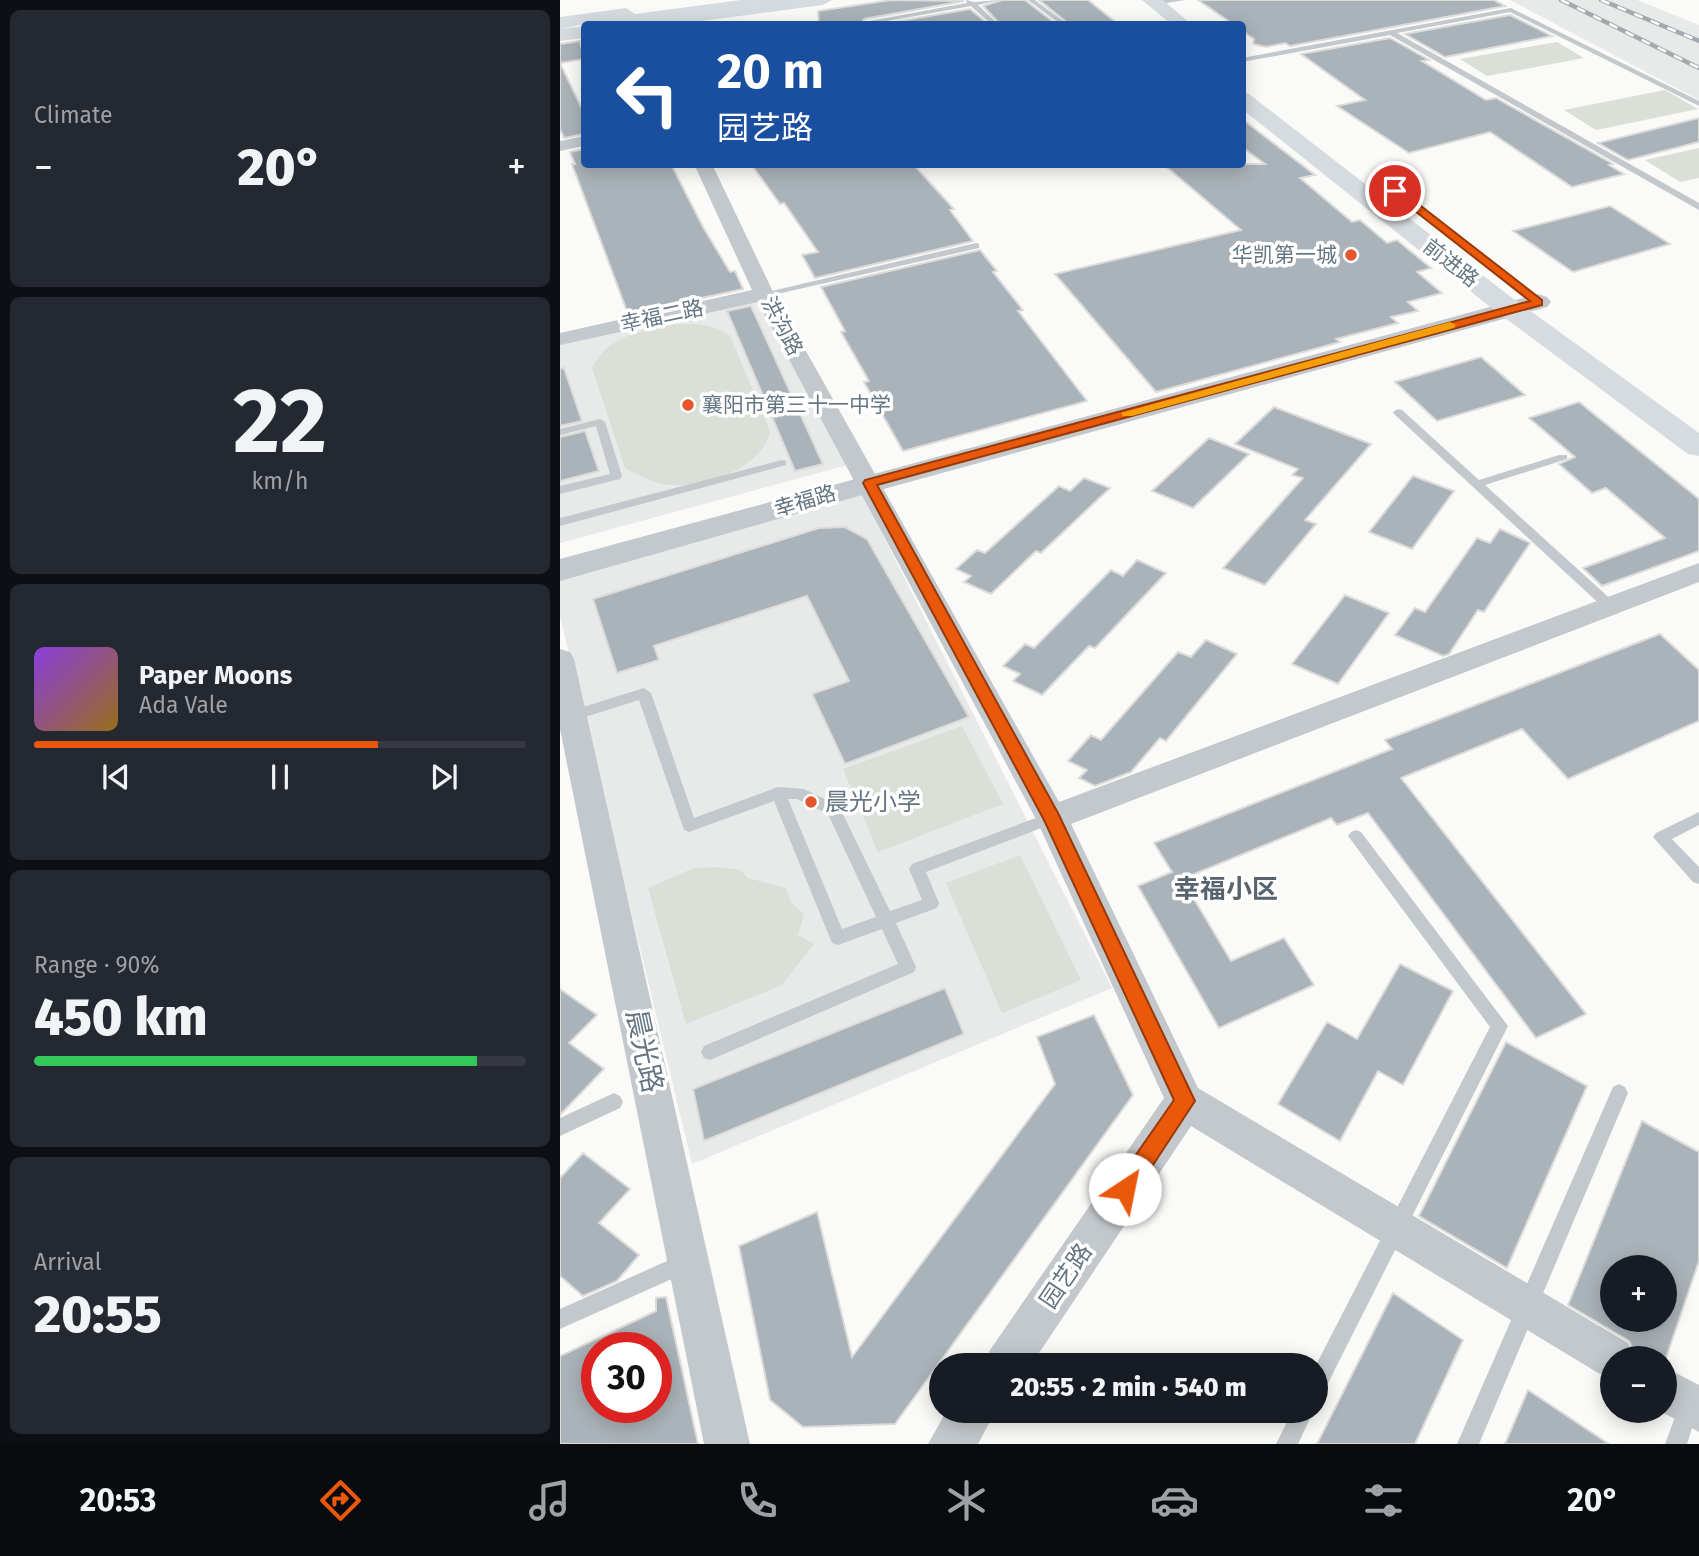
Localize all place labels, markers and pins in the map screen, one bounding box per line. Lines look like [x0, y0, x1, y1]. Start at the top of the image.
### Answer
pin [1365, 161, 1425, 221]
place label: 华凯第一城 [1232, 242, 1337, 268]
marker: 华凯第一城 [1343, 247, 1359, 263]
place label: 襄阳市第三十一中学 [702, 392, 891, 418]
marker: 襄阳市第三十一中学 [680, 397, 696, 413]
place label: 晨光小学 [825, 788, 921, 816]
marker: 晨光小学 [803, 794, 819, 810]

